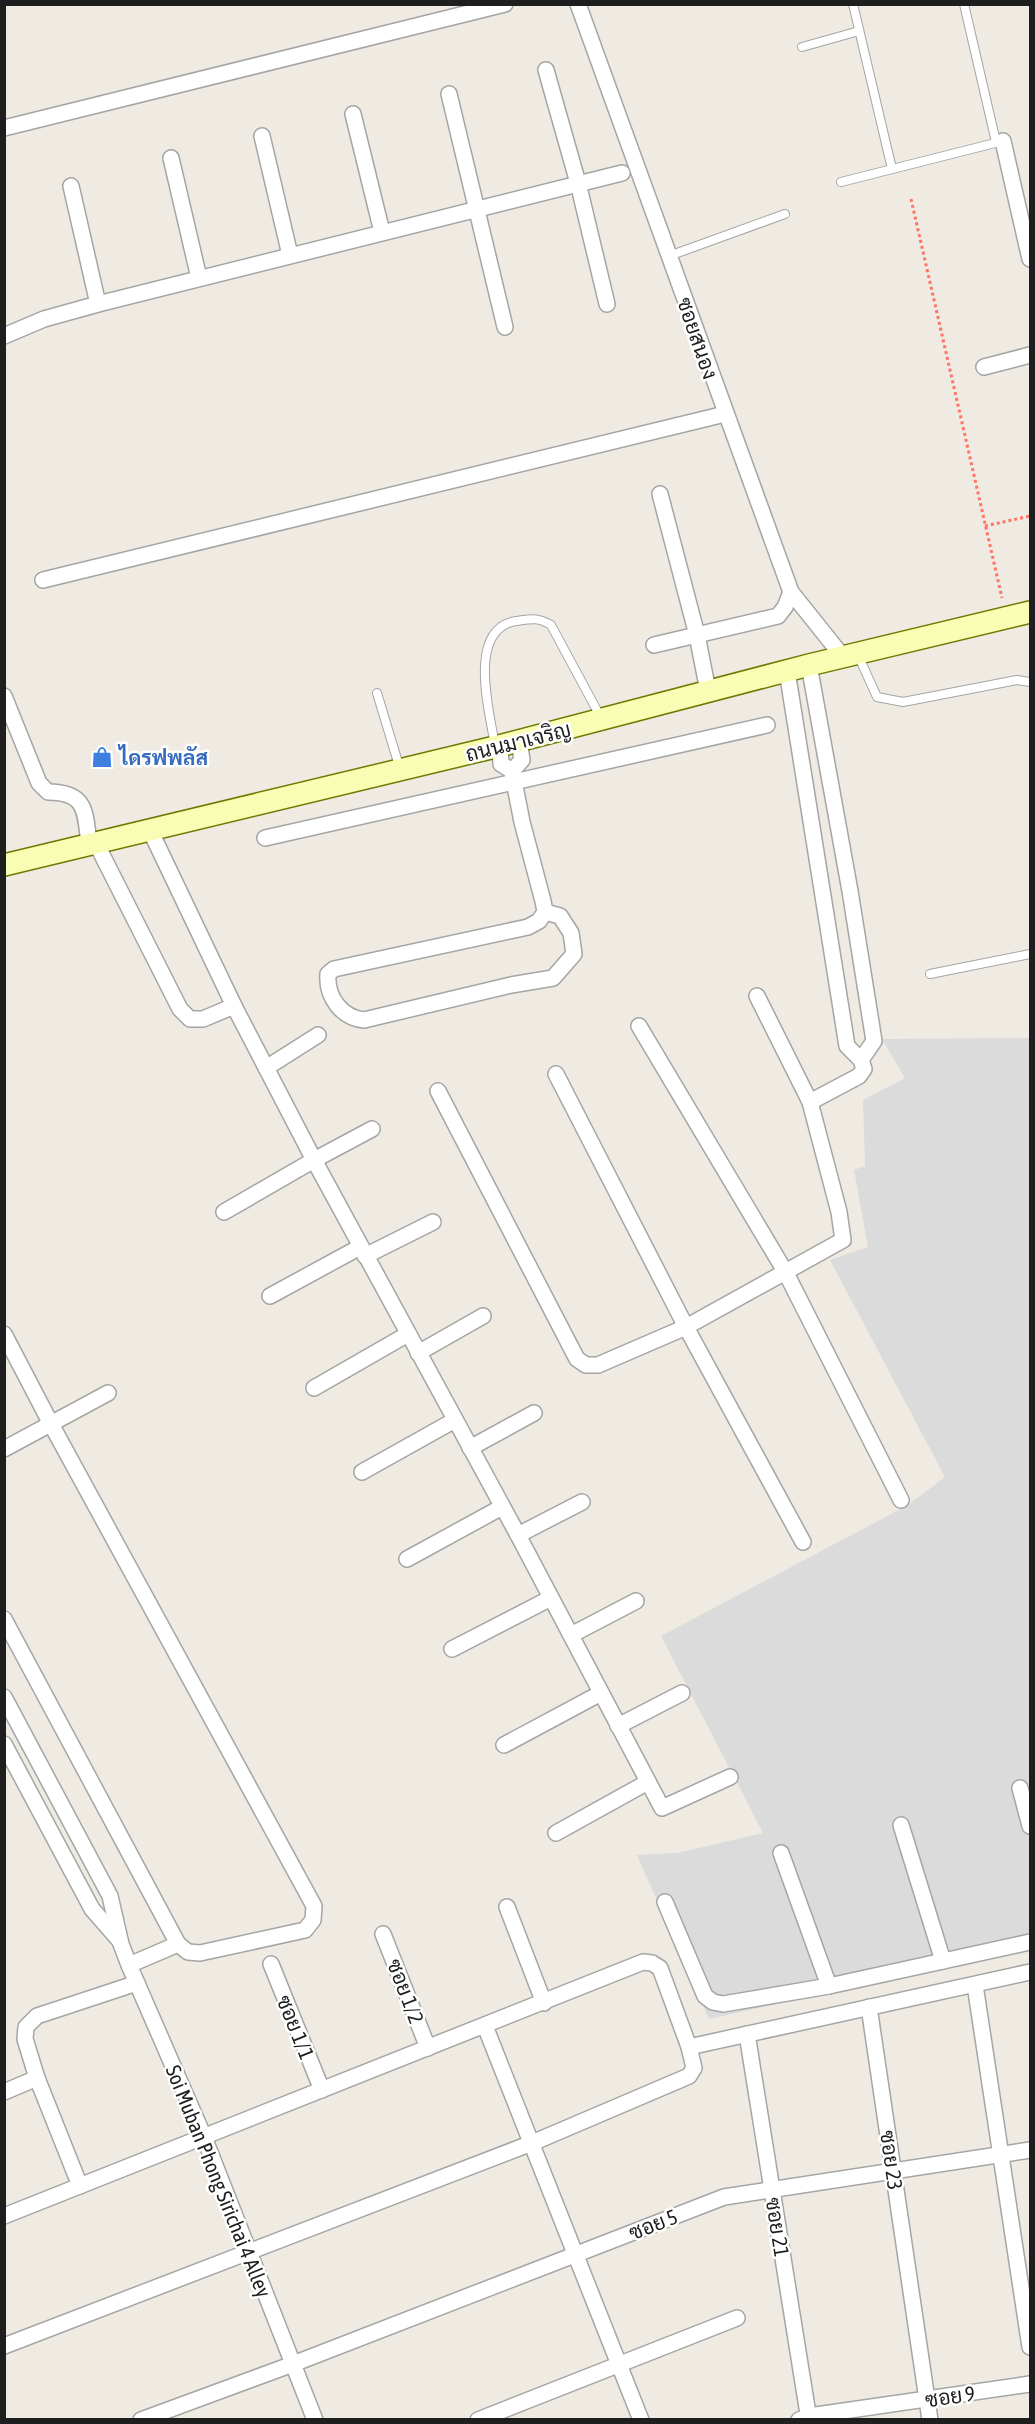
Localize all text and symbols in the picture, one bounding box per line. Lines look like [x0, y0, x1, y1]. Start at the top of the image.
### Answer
street label: ซอยสนอง [673, 294, 723, 382]
street label: ถนนมาเจริญ [463, 716, 573, 767]
place label: ไดรฟพลัส [117, 744, 208, 769]
shop icon: ไดรฟพลัส [90, 745, 114, 769]
street label: ซอย 1/2 [383, 1955, 429, 2027]
street label: ซอย 1/1 [272, 1991, 320, 2063]
street label: Soi Muban Phong Sirichai 4 Alley [161, 2062, 277, 2301]
street label: ซอย 23 [876, 2129, 908, 2191]
street label: ซอย 21 [761, 2196, 795, 2258]
street label: ซอย 5 [625, 2204, 681, 2244]
street label: ซอย 9 [924, 2381, 976, 2411]

